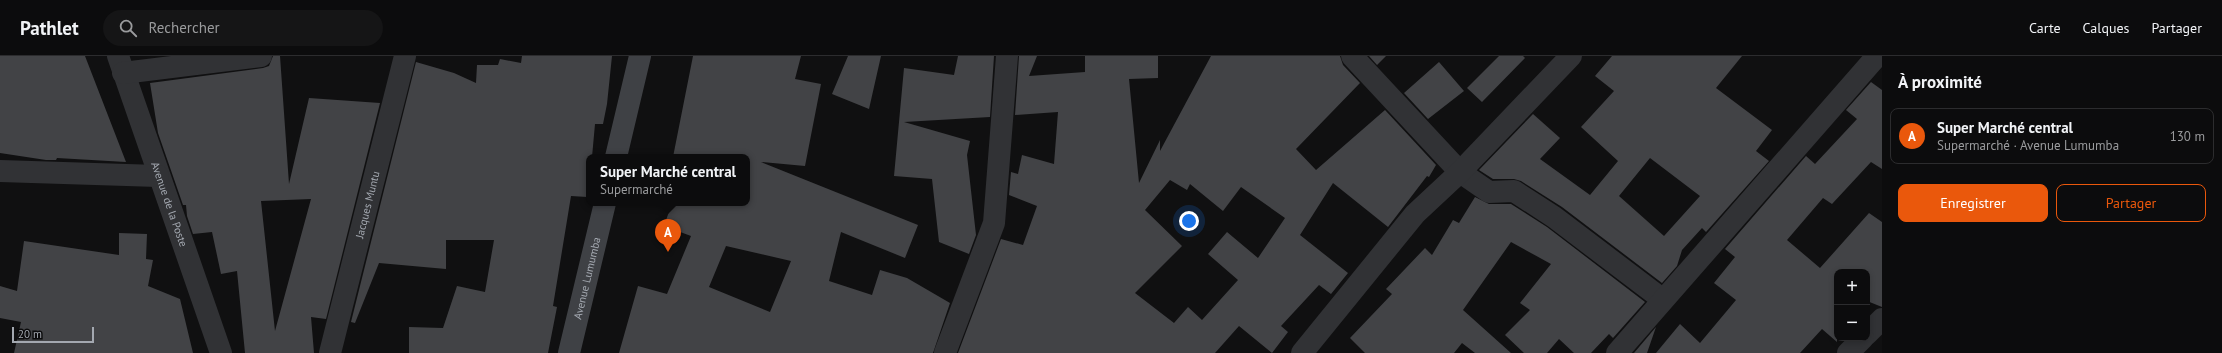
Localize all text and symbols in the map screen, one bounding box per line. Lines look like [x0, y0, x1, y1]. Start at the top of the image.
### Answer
search box [103, 10, 383, 46]
text: Pathlet [20, 16, 79, 40]
icon: search [117, 17, 139, 39]
text: Rechercher [149, 18, 220, 37]
text: Carte [2029, 19, 2061, 37]
text: Calques [2083, 19, 2129, 37]
text: Partager [2151, 19, 2202, 37]
text: À proximité [1898, 71, 1982, 93]
text: Super Marché central [1937, 118, 2073, 137]
text: A [1908, 128, 1916, 145]
text: 130 m [2170, 128, 2205, 145]
text: Supermarché · Avenue Lumumba [1937, 137, 2119, 154]
popup [586, 154, 750, 206]
street label: Avenue de la Poste [148, 160, 191, 249]
text: Super Marché central [600, 162, 736, 181]
street label: Jacques Muntu [352, 170, 383, 241]
text: Supermarché [600, 181, 673, 198]
button: Enregistrer [1898, 184, 2048, 222]
button: Partager [2056, 184, 2206, 222]
your location [1179, 211, 1199, 231]
pin: A [655, 219, 681, 252]
street label: Avenue Lumumba [570, 236, 604, 321]
map controls [1834, 269, 1870, 341]
button: + [1834, 269, 1870, 305]
button: − [1834, 305, 1870, 341]
scale bar [12, 325, 94, 344]
text: 20 m [18, 327, 42, 341]

